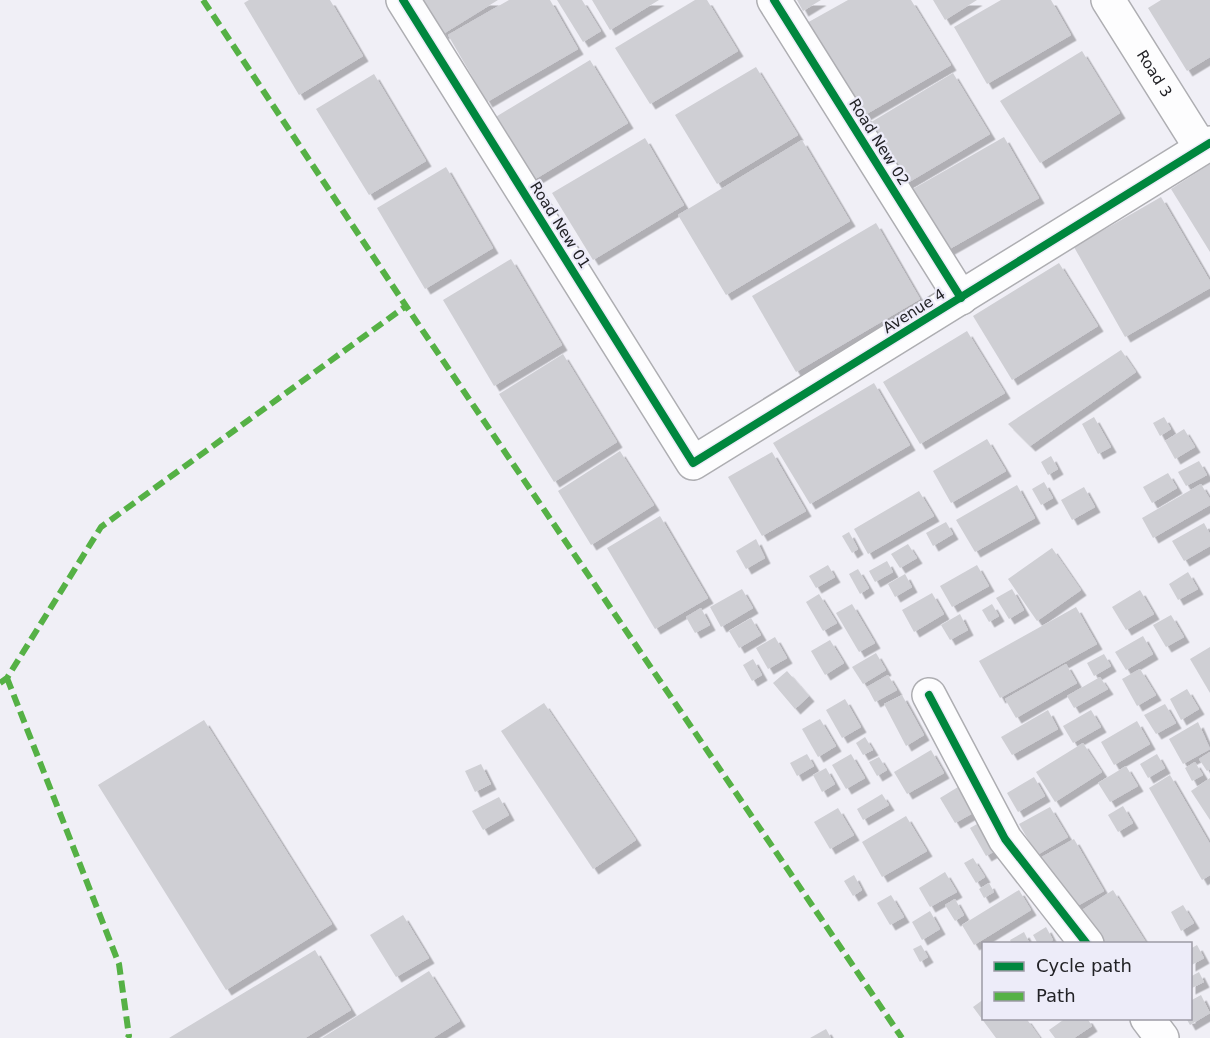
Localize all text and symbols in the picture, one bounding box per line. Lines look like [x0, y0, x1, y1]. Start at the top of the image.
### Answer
street label: Road 3 [1133, 47, 1176, 100]
street label: Road New 02 [845, 95, 913, 189]
street label: Road New 01 [526, 178, 594, 272]
street label: Avenue 4 [880, 285, 948, 337]
legend [982, 942, 1192, 1020]
text: Cycle path [1036, 955, 1132, 976]
text: Path [1036, 985, 1076, 1006]

